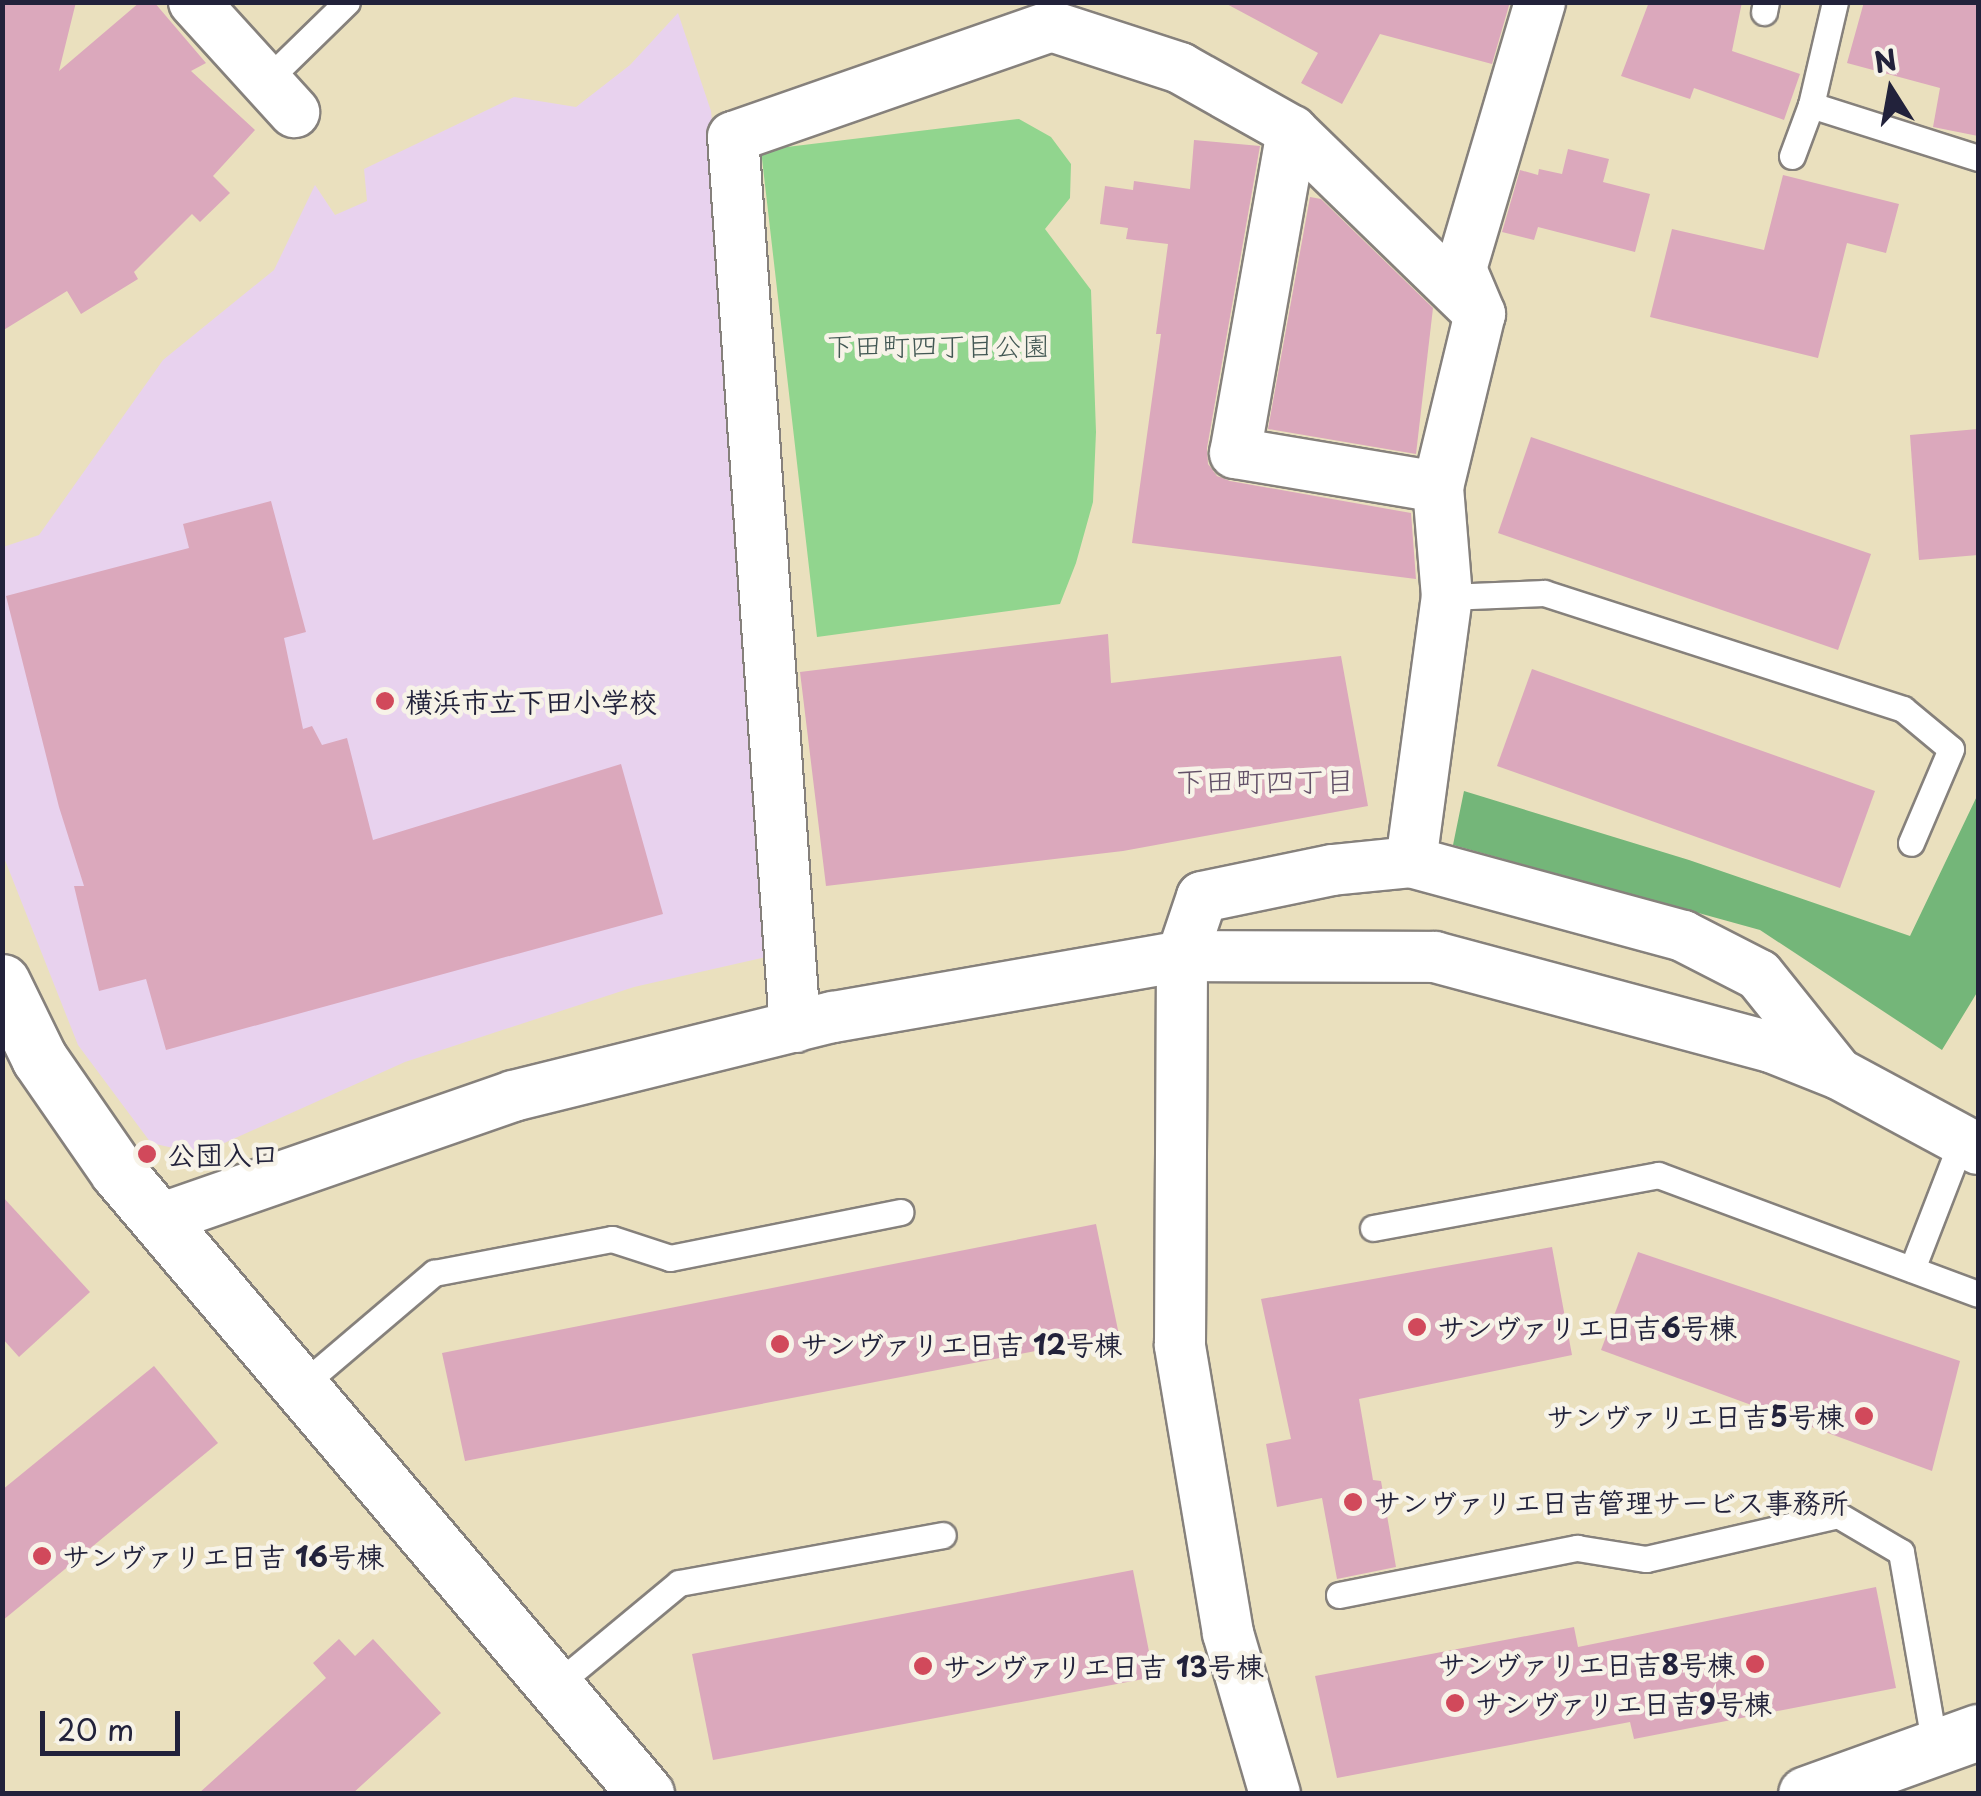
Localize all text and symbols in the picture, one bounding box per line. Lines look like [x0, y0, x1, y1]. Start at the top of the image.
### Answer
text: N [1870, 37, 1900, 83]
north arrow [1841, 40, 1941, 140]
park label: 下田町四丁目公園 [826, 328, 1050, 362]
place label: 横浜市立下田小学校 [405, 684, 657, 718]
marker: 横浜市立下田小学校 [374, 690, 396, 712]
district label: 下田町四丁目 [1175, 762, 1355, 798]
place label: 公団入口 [167, 1137, 279, 1171]
marker: 公団入口 [136, 1143, 158, 1165]
place label: サンヴァリエ日吉6号棟 [1437, 1310, 1737, 1344]
marker: サンヴァリエ日吉6号棟 [1406, 1316, 1428, 1338]
place label: サンヴァリエ日吉 12号棟 [800, 1327, 1122, 1361]
marker: サンヴァリエ日吉 12号棟 [769, 1333, 791, 1355]
place label: サンヴァリエ日吉5号棟 [1546, 1399, 1844, 1433]
marker: サンヴァリエ日吉5号棟 [1853, 1405, 1875, 1427]
place label: サンヴァリエ日吉管理サービス事務所 [1373, 1485, 1849, 1519]
marker: サンヴァリエ日吉管理サービス事務所 [1342, 1491, 1364, 1513]
place label: サンヴァリエ日吉 16号棟 [62, 1539, 384, 1573]
marker: サンヴァリエ日吉 16号棟 [31, 1545, 53, 1567]
place label: サンヴァリエ日吉8号棟 [1437, 1647, 1735, 1681]
place label: サンヴァリエ日吉 13号棟 [943, 1649, 1264, 1683]
marker: サンヴァリエ日吉8号棟 [1744, 1653, 1766, 1675]
marker: サンヴァリエ日吉 13号棟 [912, 1655, 934, 1677]
place label: サンヴァリエ日吉9号棟 [1475, 1686, 1772, 1720]
scale bar [45, 1691, 185, 1753]
marker: サンヴァリエ日吉9号棟 [1444, 1692, 1466, 1714]
text: 20 m [57, 1706, 134, 1751]

